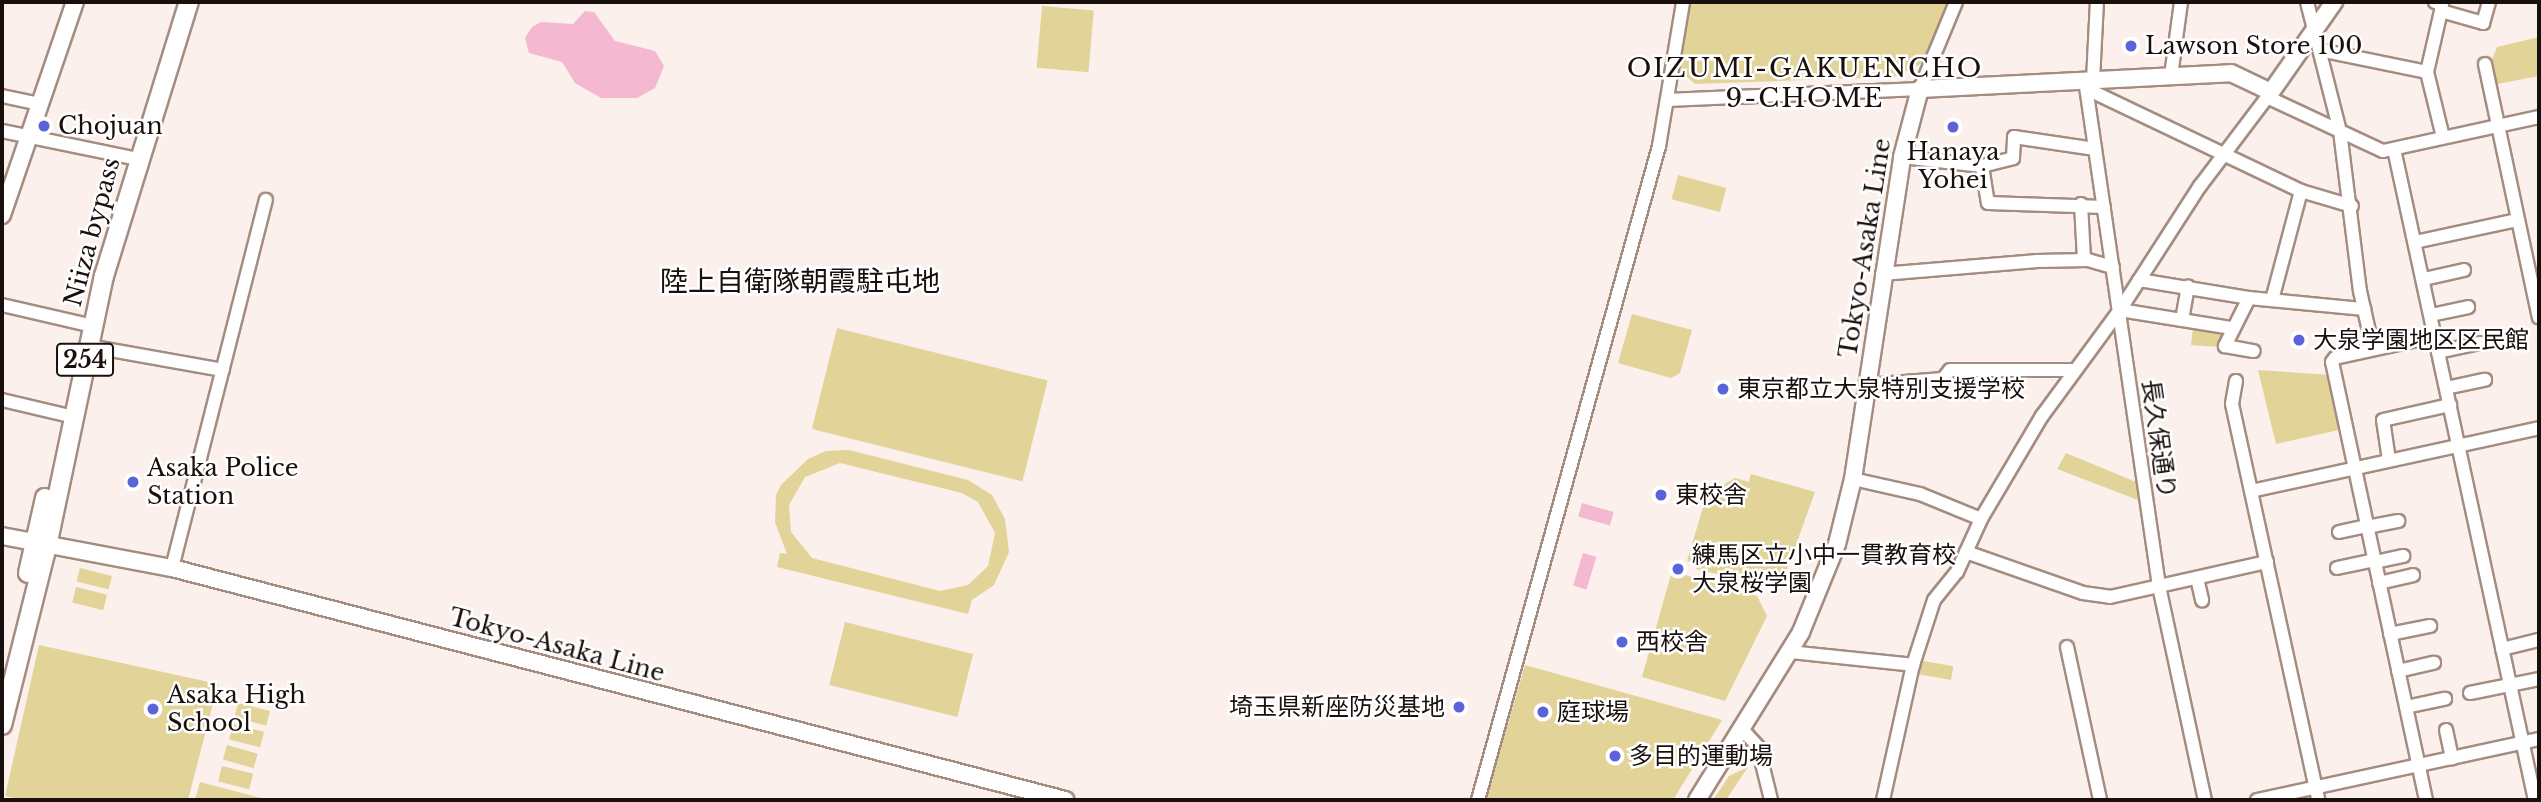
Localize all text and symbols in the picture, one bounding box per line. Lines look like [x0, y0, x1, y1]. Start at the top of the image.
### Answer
place label: Lawson Store 100 [2145, 32, 2362, 60]
marker: Lawson Store 100 [2123, 38, 2139, 54]
district label: OIZUMI-GAKUENCHO 9-CHOME [1629, 53, 1981, 114]
place label: Chojuan [58, 112, 163, 140]
marker: Chojuan [36, 118, 52, 134]
marker: Hanaya Yohei [1945, 119, 1961, 135]
street label: Tokyo-Asaka Line [1833, 136, 1897, 360]
place label: Hanaya Yohei [1906, 138, 2000, 194]
street label: Niiza bypass [58, 154, 126, 310]
district label: 陸上自衛隊朝霞駐屯地 [660, 265, 940, 299]
place label: 大泉学園地区区民館 [2313, 326, 2529, 354]
marker: 大泉学園地区区民館 [2291, 332, 2307, 348]
road number: 254 [55, 340, 115, 380]
place label: 東京都立大泉特別支援学校 [1737, 375, 2025, 403]
street label: 長久保通り [2136, 378, 2182, 500]
marker: 東京都立大泉特別支援学校 [1715, 381, 1731, 397]
place label: Asaka Police Station [147, 454, 299, 510]
marker: Asaka Police Station [125, 474, 141, 490]
place label: 東校舎 [1675, 481, 1747, 509]
marker: 東校舎 [1653, 487, 1669, 503]
place label: 練馬区立小中一貫教育校 大泉桜学園 [1692, 541, 1956, 597]
marker: 練馬区立小中一貫教育校 大泉桜学園 [1670, 561, 1686, 577]
street label: Tokyo-Asaka Line [446, 602, 668, 688]
place label: 西校舎 [1636, 628, 1708, 656]
marker: 西校舎 [1614, 634, 1630, 650]
place label: Asaka High School [167, 681, 306, 737]
place label: 埼玉県新座防災基地 [1229, 693, 1445, 721]
place label: 庭球場 [1557, 698, 1629, 726]
marker: 埼玉県新座防災基地 [1451, 699, 1467, 715]
marker: Asaka High School [145, 701, 161, 717]
marker: 庭球場 [1535, 704, 1551, 720]
place label: 多目的運動場 [1629, 742, 1773, 770]
marker: 多目的運動場 [1607, 748, 1623, 764]

